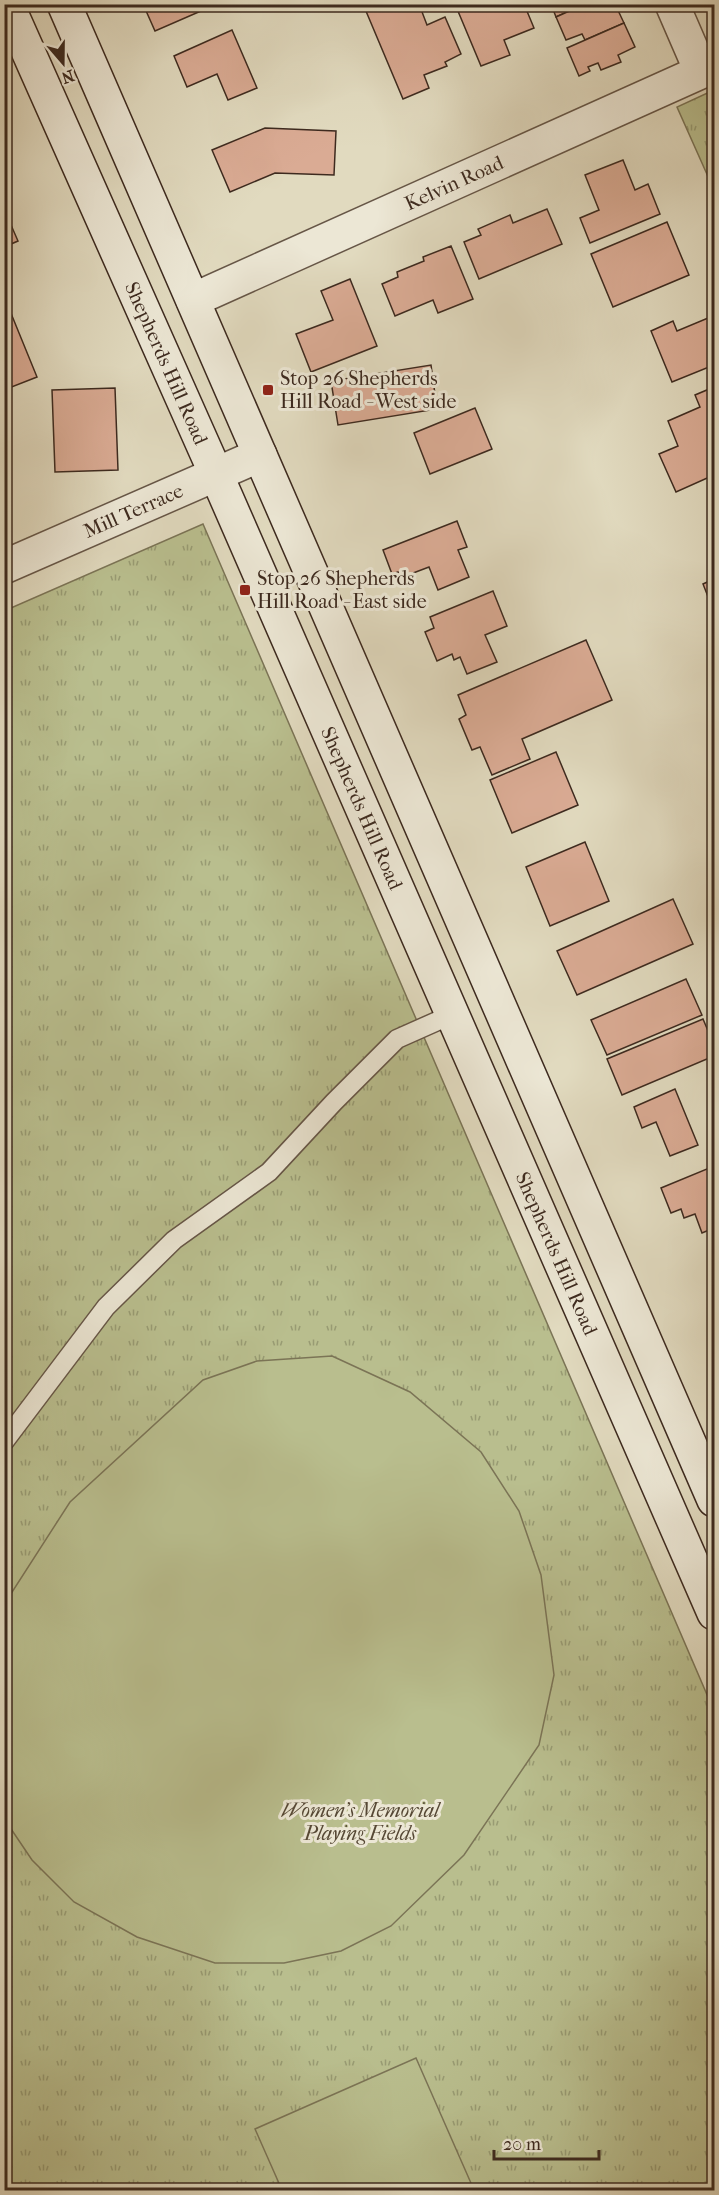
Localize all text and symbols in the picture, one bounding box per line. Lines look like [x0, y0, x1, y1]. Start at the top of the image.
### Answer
north arrow [33, 33, 93, 93]
text: N [58, 66, 77, 88]
street label: Kelvin Road [401, 151, 508, 215]
street label: Shepherds Hill Road [120, 278, 213, 449]
place label: Stop 26 Shepherds Hill Road - West side [280, 367, 456, 413]
marker: Stop 26 Shepherds Hill Road - West side [261, 383, 275, 397]
street label: Mill Terrace [80, 479, 187, 543]
place label: Stop 26 Shepherds Hill Road - East side [257, 567, 427, 613]
marker: Stop 26 Shepherds Hill Road - East side [238, 583, 252, 597]
street label: Shepherds Hill Road [316, 723, 408, 894]
street label: Shepherds Hill Road [511, 1169, 602, 1340]
park label: Women's Memorial Playing Fields [281, 1799, 441, 1845]
scale bar [494, 2123, 599, 2161]
text: 20 m [503, 2134, 541, 2155]

